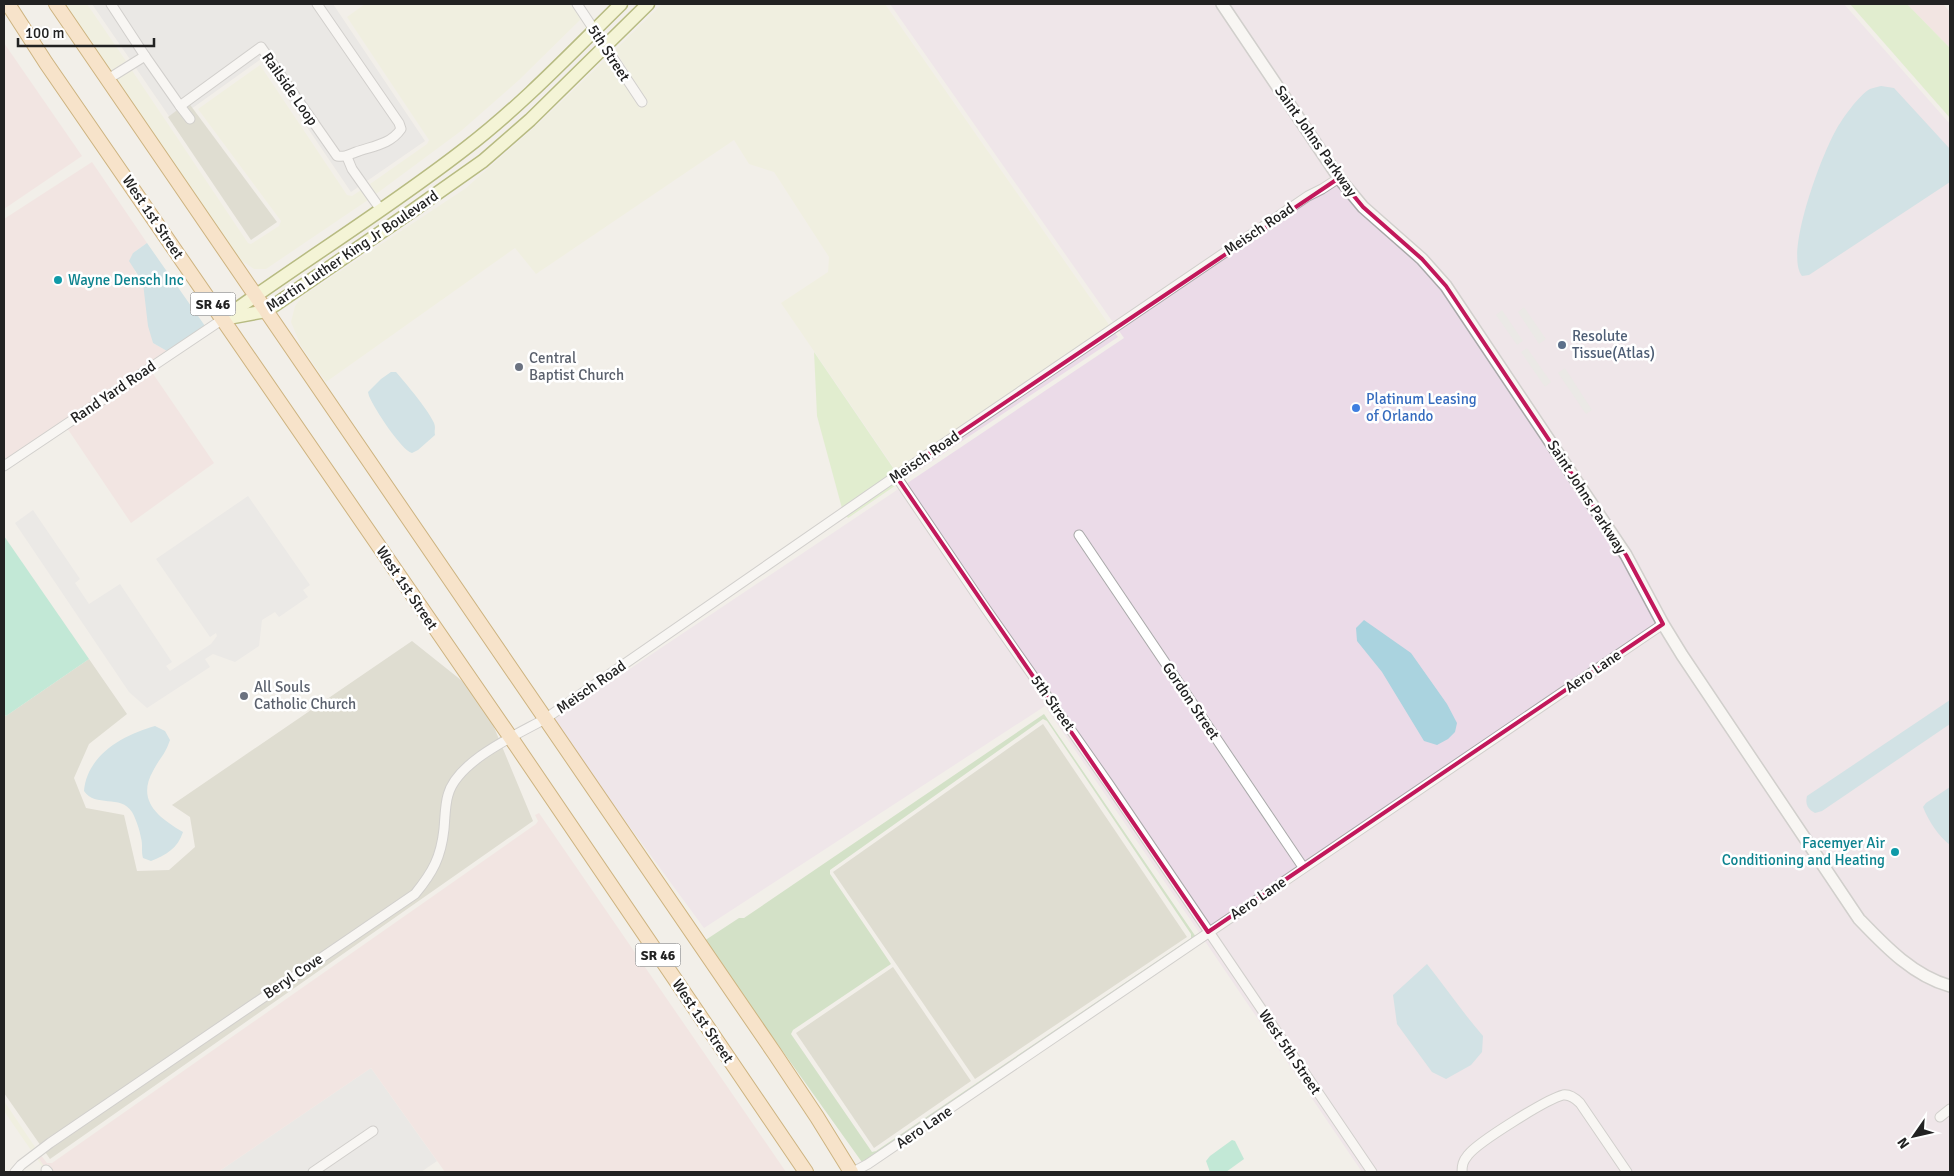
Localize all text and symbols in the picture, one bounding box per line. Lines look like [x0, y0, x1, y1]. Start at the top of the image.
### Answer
scale bar [18, 15, 154, 47]
street label: 5th Street [584, 21, 634, 85]
text: 100 m [25, 24, 65, 42]
street label: Railside Loop [258, 49, 322, 129]
street label: Saint Johns Parkway [1271, 82, 1361, 200]
street label: West 1st Street [118, 172, 188, 262]
street label: Martin Luther King Jr Boulevard [262, 186, 442, 316]
street label: Meisch Road [1220, 199, 1298, 259]
place label: Wayne Densch Inc [68, 271, 184, 289]
marker: Wayne Densch Inc [52, 274, 64, 286]
road number: SR 46 [190, 292, 236, 316]
place label: Resolute Tissue(Atlas) [1572, 327, 1655, 362]
marker: Resolute Tissue(Atlas) [1556, 339, 1568, 351]
place label: Central Baptist Church [529, 349, 624, 384]
street label: Rand Yard Road [67, 357, 159, 427]
marker: Central Baptist Church [513, 361, 525, 373]
place label: Platinum Leasing of Orlando [1366, 390, 1477, 425]
marker: Platinum Leasing of Orlando [1350, 402, 1362, 414]
street label: Meisch Road [885, 427, 963, 487]
street label: Saint Johns Parkway [1544, 437, 1630, 557]
street label: West 1st Street [372, 543, 442, 633]
street label: Aero Lane [1561, 646, 1625, 696]
street label: Meisch Road [553, 656, 629, 718]
street label: Gordon Street [1159, 659, 1223, 743]
street label: 5th Street [1027, 672, 1079, 734]
place label: All Souls Catholic Church [254, 678, 356, 713]
marker: All Souls Catholic Church [238, 690, 250, 702]
place label: Facemyer Air Conditioning and Heating [1722, 834, 1885, 869]
marker: Facemyer Air Conditioning and Heating [1889, 846, 1901, 858]
street label: Aero Lane [1226, 873, 1290, 923]
road number: SR 46 [636, 944, 680, 966]
street label: Beryl Cove [260, 950, 326, 1002]
street label: West 1st Street [668, 976, 738, 1066]
street label: West 5th Street [1255, 1006, 1325, 1098]
street label: Aero Lane [892, 1102, 956, 1152]
north arrow [1889, 1111, 1939, 1161]
text: N [1894, 1134, 1913, 1152]

